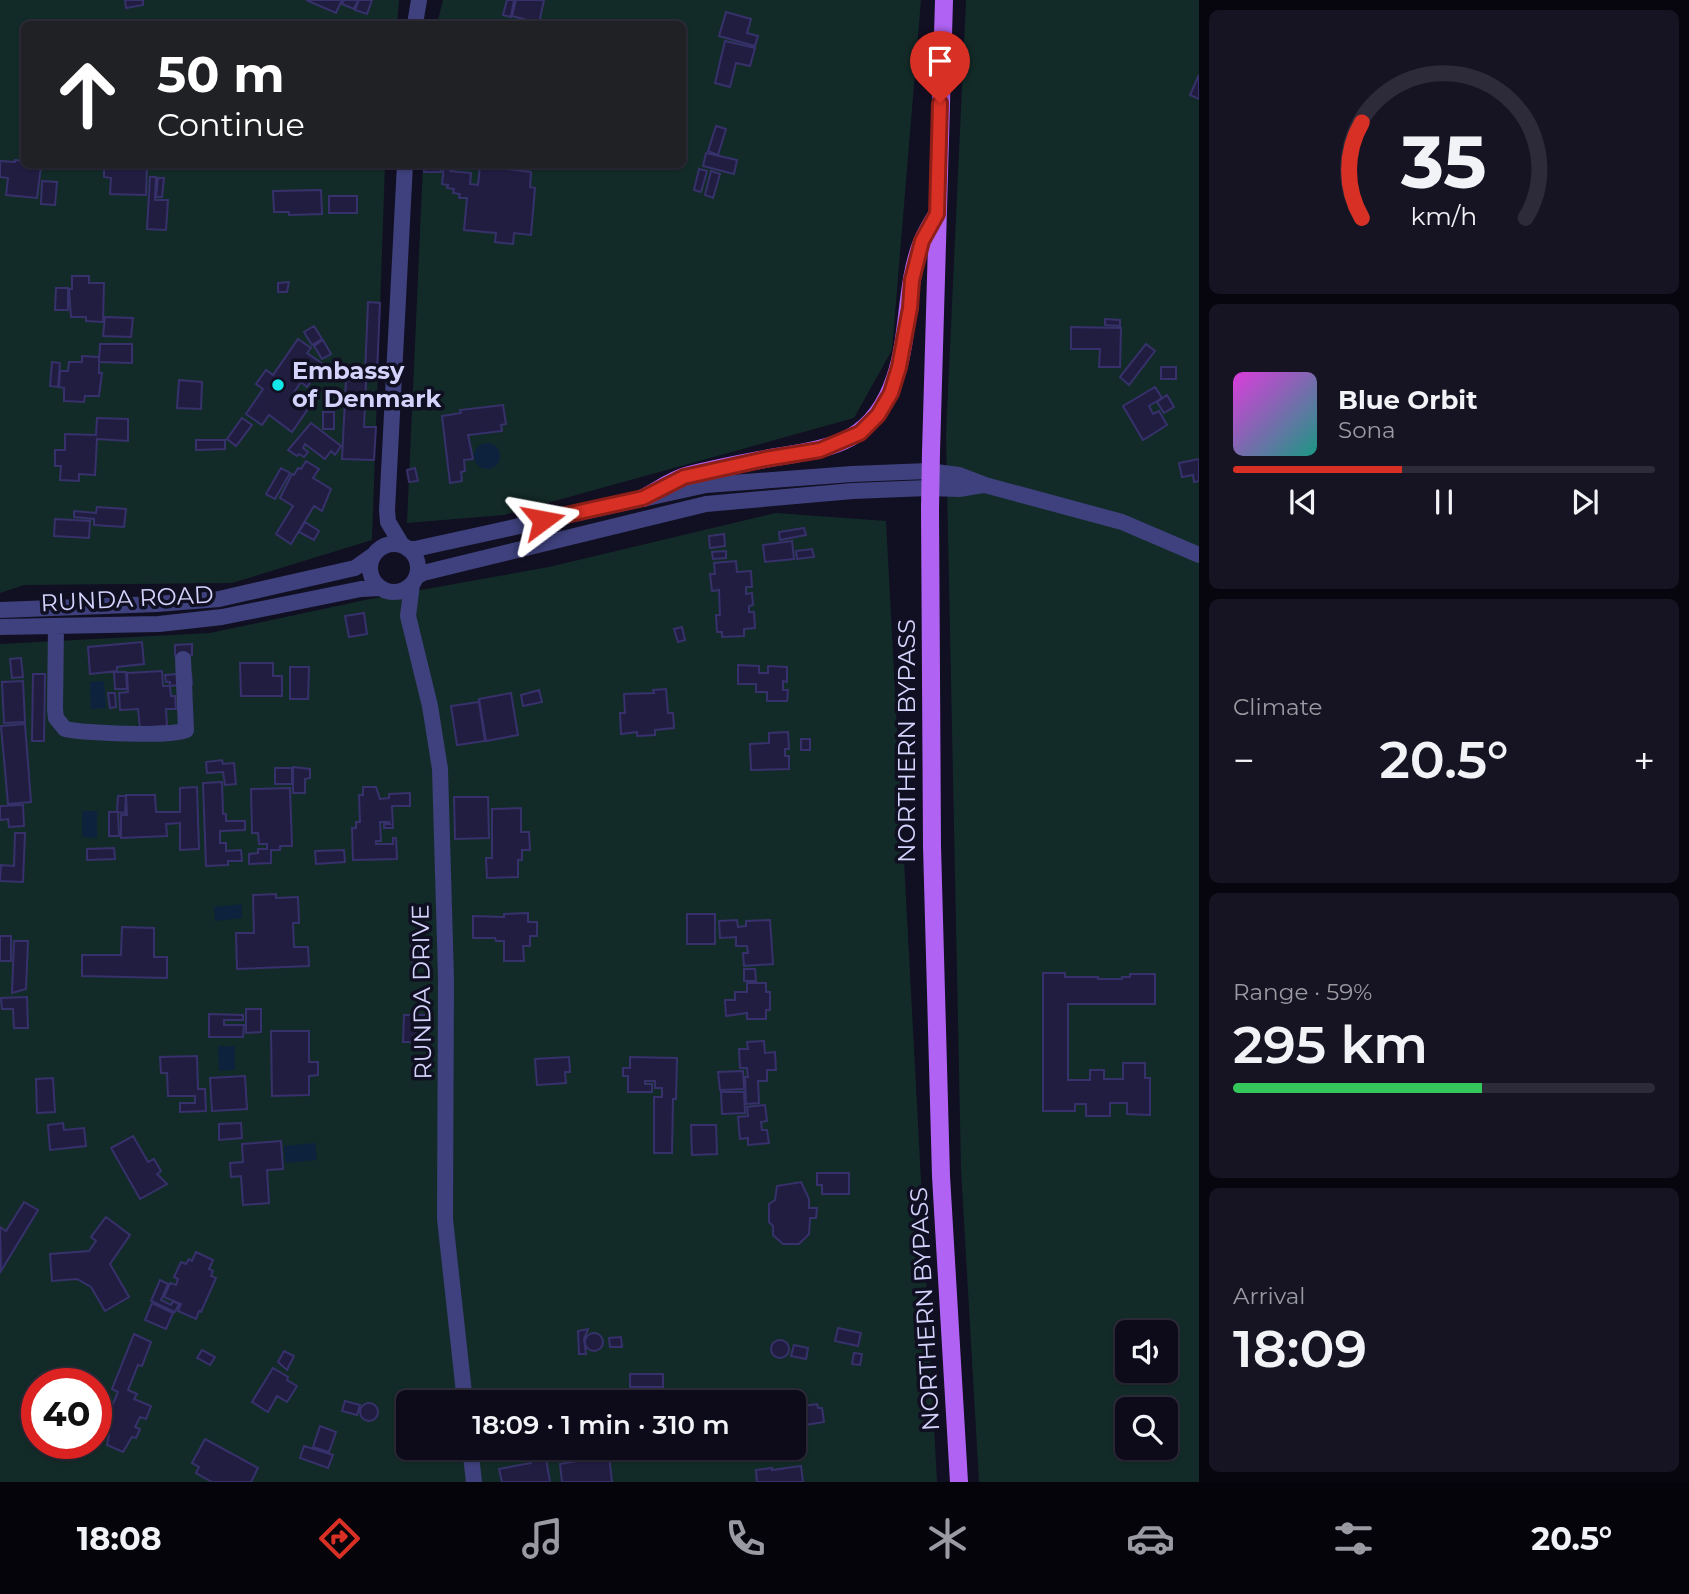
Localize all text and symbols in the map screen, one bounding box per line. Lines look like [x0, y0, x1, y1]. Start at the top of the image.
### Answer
pin [910, 31, 970, 103]
icon: arrive [921, 42, 959, 80]
text: 50 m [157, 45, 285, 104]
icon: ahead [42, 49, 133, 140]
text: Continue [157, 105, 305, 144]
text: 35 [1400, 119, 1487, 207]
text: km/h [1411, 201, 1477, 231]
place label: Embassy of Denmark [292, 356, 442, 413]
marker: Embassy of Denmark [270, 377, 286, 393]
text: Blue Orbit [1338, 384, 1477, 416]
text: Sona [1338, 416, 1396, 444]
position arrow [506, 483, 580, 557]
icon: previous [1284, 483, 1322, 521]
icon: pause [1425, 483, 1463, 521]
icon: next [1566, 483, 1604, 521]
street label: RUNDA ROAD [40, 579, 214, 618]
street label: NORTHERN BYPASS [892, 619, 921, 863]
text: Climate [1233, 693, 1322, 721]
text: 20.5° [1380, 728, 1508, 791]
text: − [1233, 737, 1255, 784]
text: + [1633, 737, 1655, 784]
street label: RUNDA DRIVE [405, 904, 438, 1080]
text: Range · 59% [1233, 978, 1372, 1006]
text: 295 km [1233, 1013, 1428, 1076]
street label: NORTHERN BYPASS [904, 1186, 945, 1432]
text: Arrival [1233, 1282, 1306, 1310]
text: 18:09 [1233, 1317, 1367, 1380]
map controls [1115, 1320, 1178, 1460]
button: sound [1115, 1320, 1178, 1383]
speed limit sign: 40 [21, 1368, 112, 1459]
button: search [1115, 1397, 1178, 1460]
text: 18:09 · 1 min · 310 m [472, 1409, 730, 1441]
icon: directions [315, 1514, 364, 1563]
icon: music [518, 1514, 567, 1563]
icon: phone [721, 1514, 770, 1563]
icon: climate [923, 1514, 972, 1563]
icon: car [1126, 1514, 1175, 1563]
icon: filters [1329, 1514, 1378, 1563]
text: 18:08 [77, 1519, 162, 1558]
text: 20.5° [1531, 1519, 1612, 1558]

